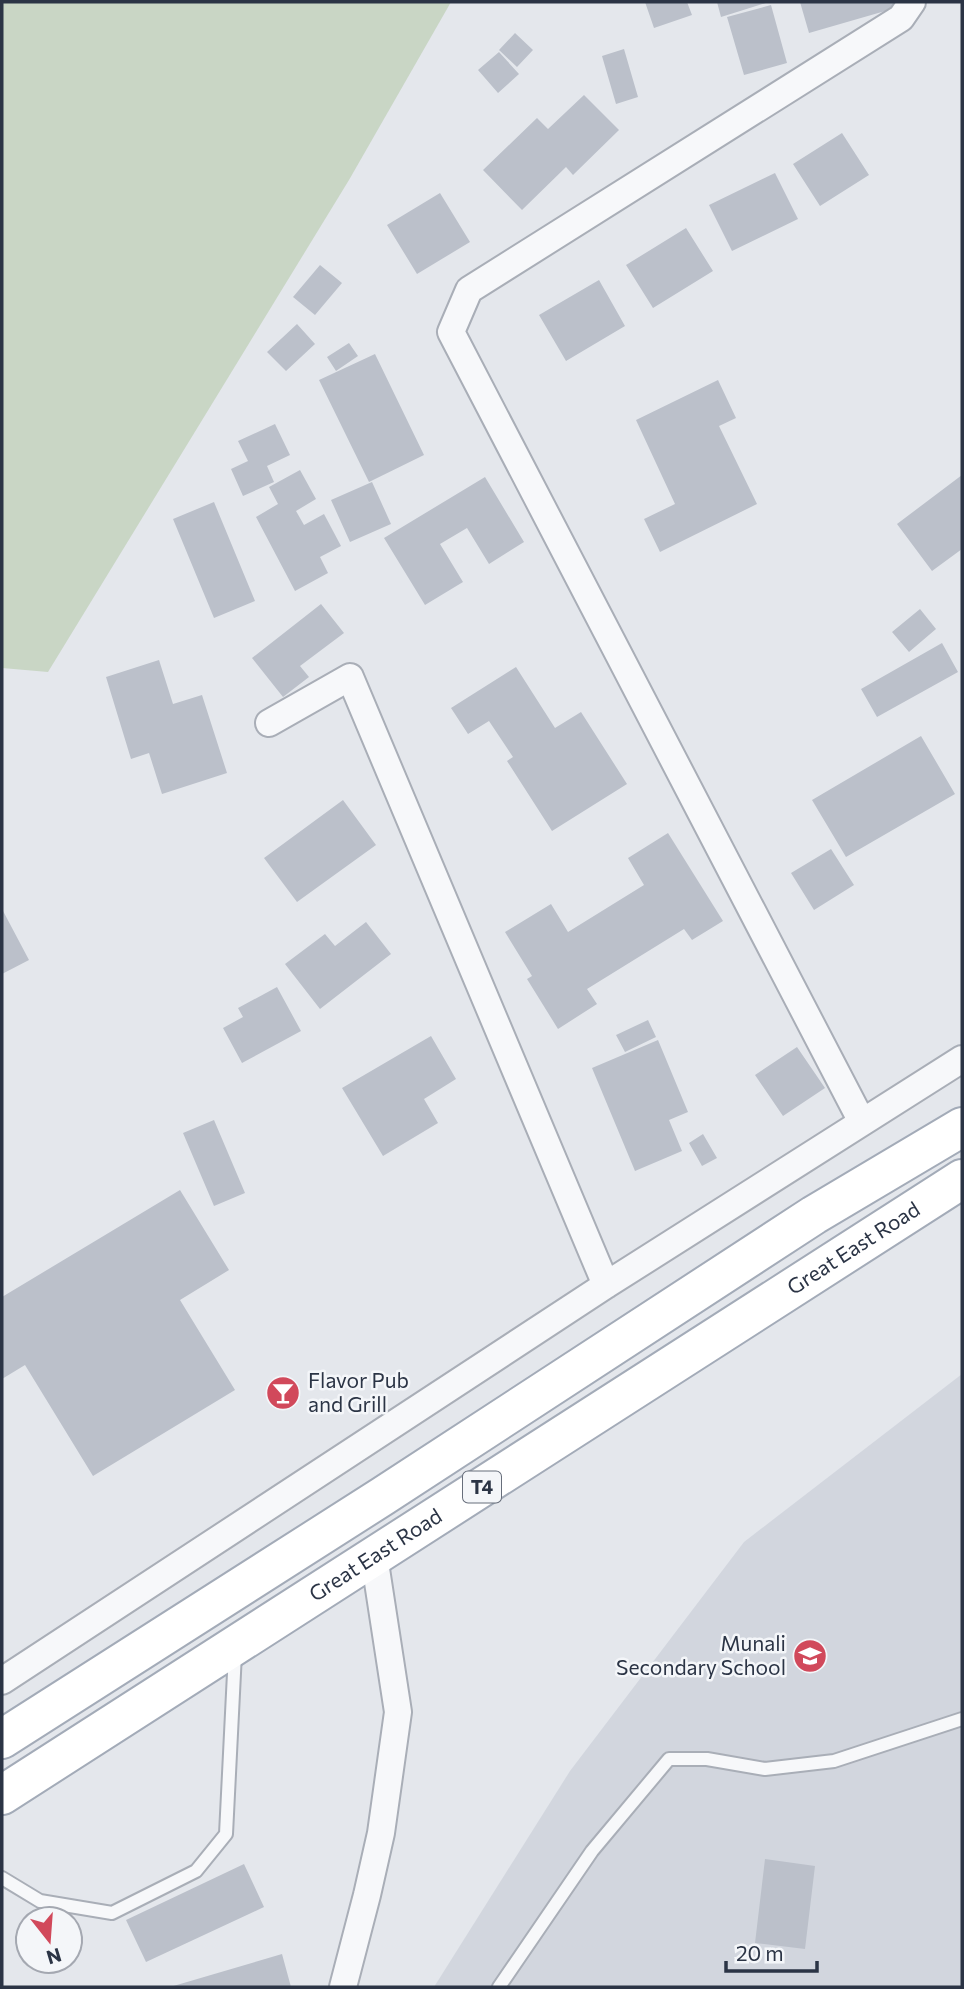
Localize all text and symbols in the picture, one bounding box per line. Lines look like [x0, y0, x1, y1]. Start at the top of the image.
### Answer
street label: Great East Road [782, 1195, 924, 1299]
place label: Flavor Pub and Grill [308, 1367, 409, 1416]
bar icon: Flavor Pub and Grill [264, 1374, 302, 1412]
road number: T4 [463, 1471, 501, 1502]
street label: Great East Road [304, 1502, 446, 1606]
place label: Munali Secondary School [616, 1630, 786, 1679]
school or university icon: Munali Secondary School [791, 1637, 829, 1675]
north arrow [14, 1905, 84, 1975]
scale bar [726, 1930, 817, 1974]
text: 20 m [736, 1940, 784, 1965]
text: N [44, 1944, 64, 1970]

